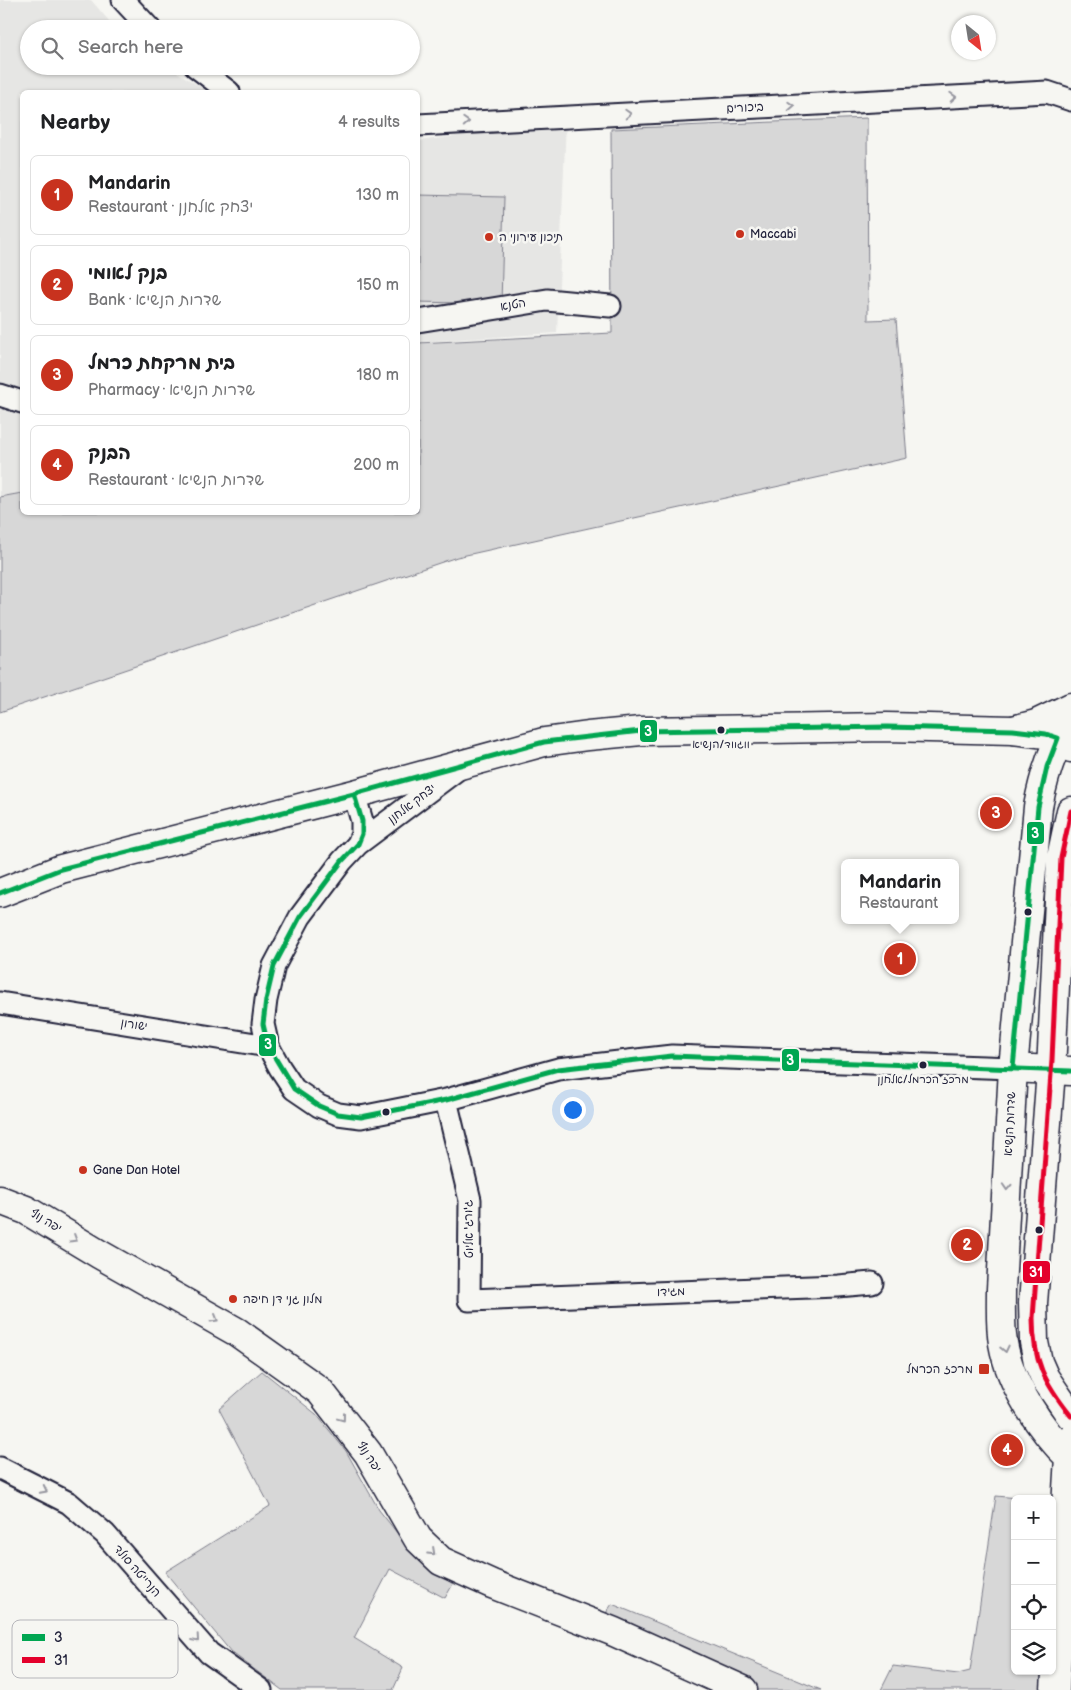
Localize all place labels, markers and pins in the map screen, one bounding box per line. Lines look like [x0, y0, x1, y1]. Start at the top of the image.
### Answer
place label: Maccabi [750, 227, 796, 242]
marker: Maccabi [734, 228, 746, 240]
place label: תיכון עירוני ה [499, 230, 563, 245]
marker: תיכון עירוני ה [483, 231, 495, 243]
marker: ווגווד/הנשיא [716, 725, 726, 735]
place label: ווגווד/הנשיא [692, 738, 750, 751]
pin: 3 [980, 794, 1012, 832]
unlabelled marker [1023, 907, 1033, 917]
pin: 1 [884, 940, 916, 978]
marker: מרכז הכרמל/אלחנן [918, 1060, 928, 1070]
place label: מרכז הכרמל/אלחנן [877, 1073, 969, 1086]
unlabelled marker [381, 1107, 391, 1117]
place label: Gane Dan Hotel [93, 1163, 180, 1178]
marker: Gane Dan Hotel [77, 1164, 89, 1176]
unlabelled marker [1034, 1225, 1044, 1235]
pin: 2 [951, 1226, 983, 1264]
place label: מלון גני דן חיפה [243, 1292, 322, 1307]
marker: מלון גני דן חיפה [227, 1293, 239, 1305]
place label: מרכז הכרמל [906, 1362, 973, 1377]
marker: מרכז הכרמל [977, 1362, 991, 1376]
pin: 4 [991, 1431, 1023, 1469]

